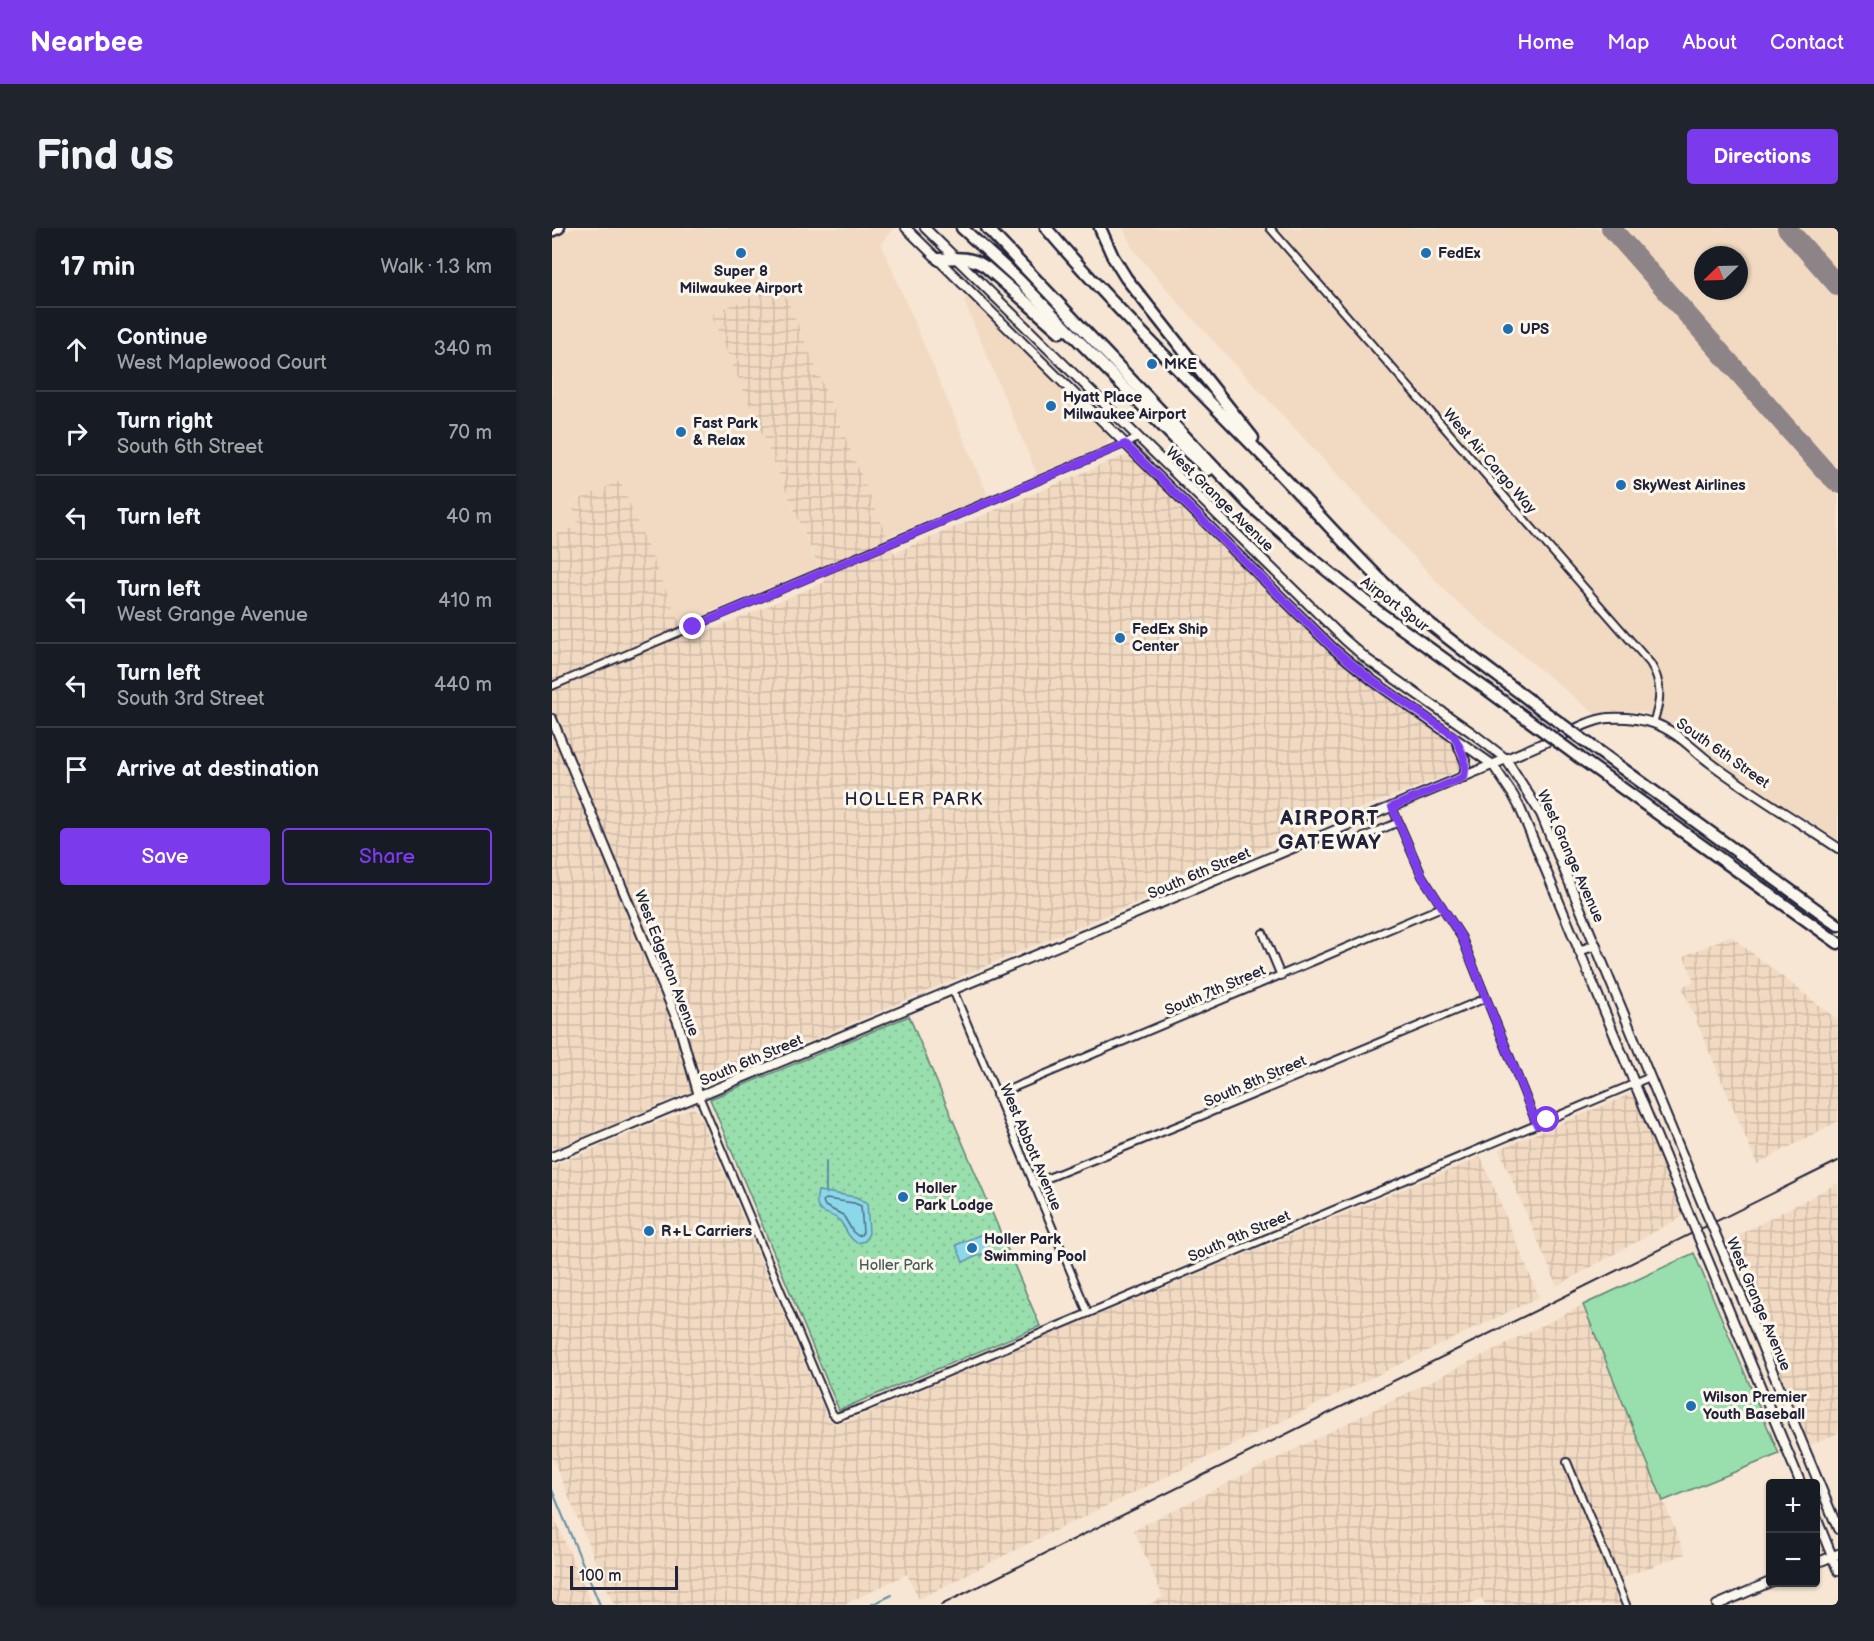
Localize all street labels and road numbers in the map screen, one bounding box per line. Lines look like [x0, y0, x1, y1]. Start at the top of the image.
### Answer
street label: West Air Cargo Way [1439, 405, 1541, 518]
street label: West Grange Avenue [1162, 443, 1278, 556]
street label: Airport Spur [1357, 573, 1433, 637]
street label: South 6th Street [1672, 714, 1773, 793]
street label: West Grange Avenue [1533, 787, 1608, 926]
street label: South 6th Street [1145, 843, 1254, 904]
street label: West Edgerton Avenue [630, 887, 703, 1039]
street label: South 7th Street [1162, 961, 1269, 1020]
street label: South 6th Street [697, 1030, 806, 1091]
street label: South 8th Street [1201, 1051, 1310, 1112]
street label: West Abbott Avenue [995, 1081, 1066, 1214]
street label: South 9th Street [1185, 1206, 1294, 1267]
street label: West Grange Avenue [1722, 1235, 1795, 1374]

